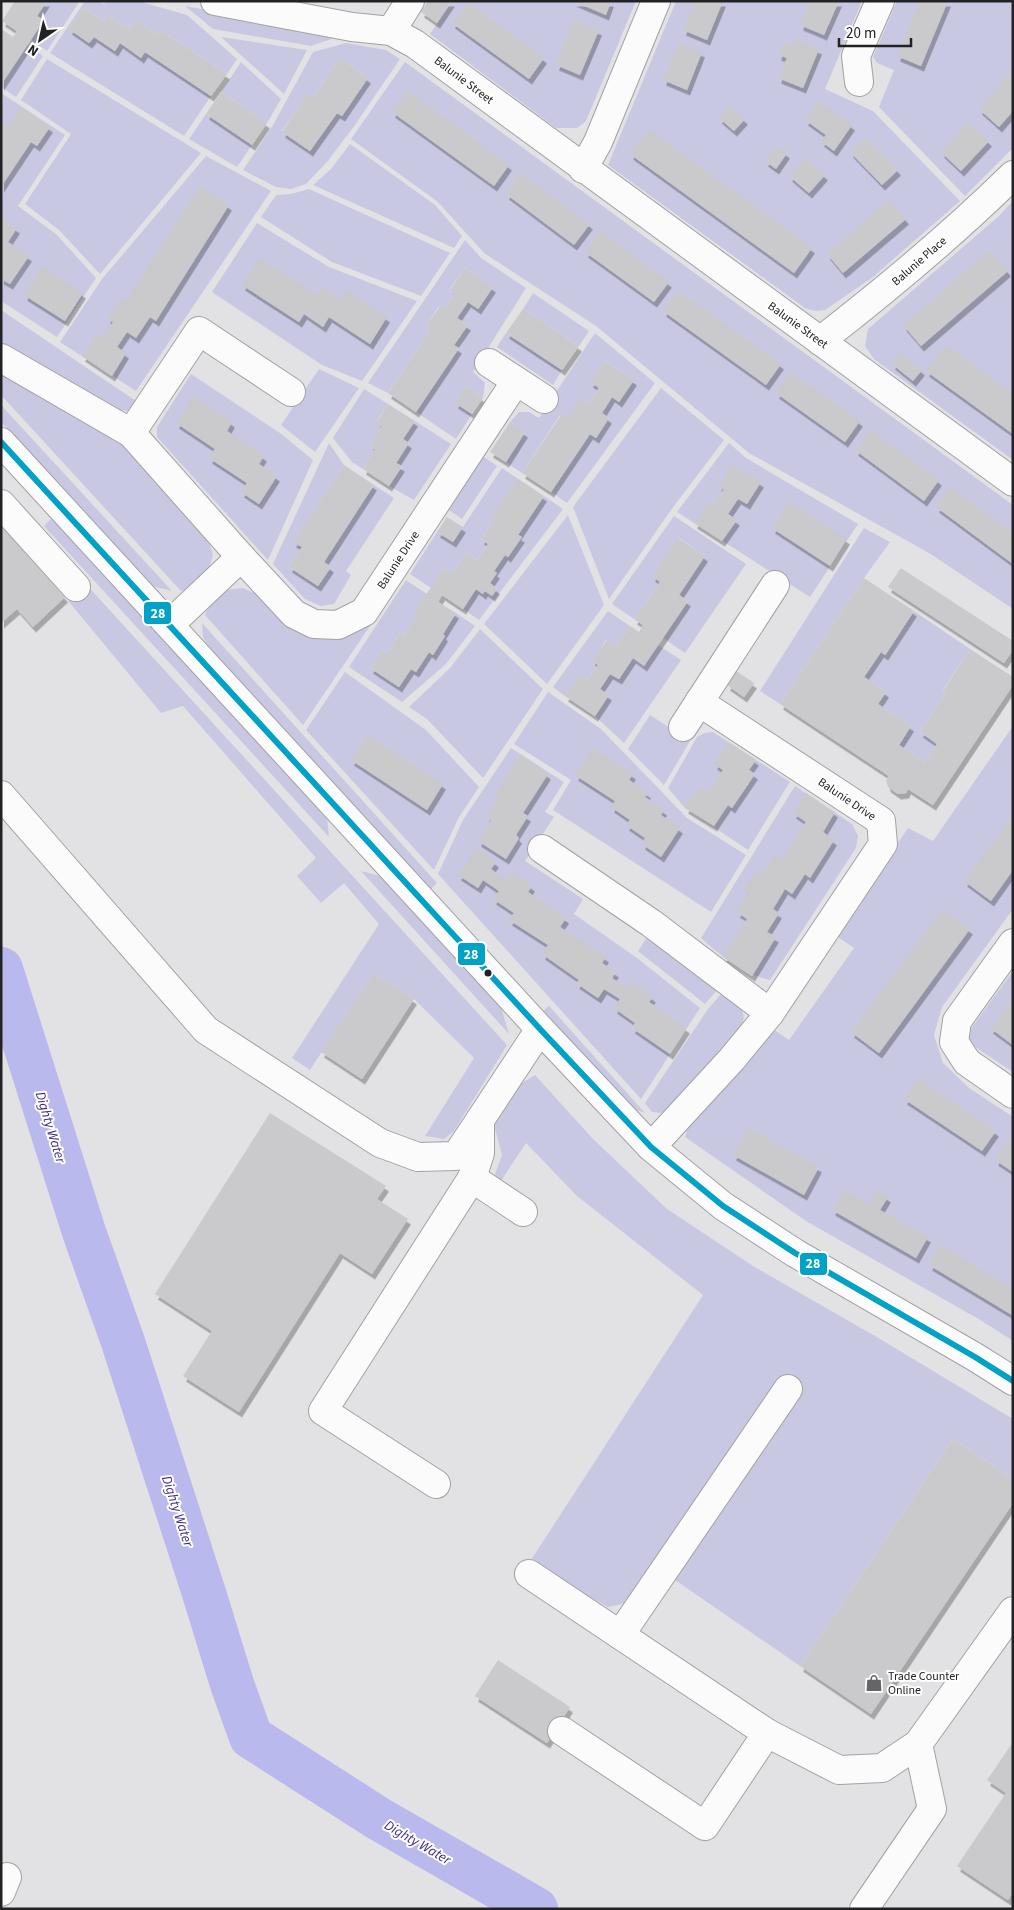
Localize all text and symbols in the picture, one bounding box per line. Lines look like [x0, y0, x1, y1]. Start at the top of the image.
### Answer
north arrow [15, 15, 65, 65]
scale bar [839, 15, 912, 47]
text: 20 m [846, 23, 876, 44]
text: N [24, 39, 43, 61]
street label: Balunie Street [430, 52, 497, 108]
street label: Balunie Place [888, 233, 950, 290]
street label: Balunie Street [764, 298, 831, 353]
street label: Balunie Drive [373, 528, 424, 593]
line badge: 28 [143, 601, 172, 625]
text: 28 [151, 604, 165, 624]
street label: Balunie Drive [814, 774, 879, 825]
line badge: 28 [457, 942, 486, 966]
text: 28 [464, 945, 478, 965]
unlabelled marker [483, 968, 493, 978]
water label: Dighty Water [30, 1089, 71, 1167]
line badge: 28 [799, 1252, 828, 1276]
text: 28 [806, 1254, 820, 1274]
water label: Dighty Water [156, 1473, 198, 1551]
place label: Trade Counter Online [888, 1668, 960, 1699]
shop icon: Trade Counter Online [864, 1673, 884, 1693]
water label: Dighty Water [381, 1816, 456, 1871]

